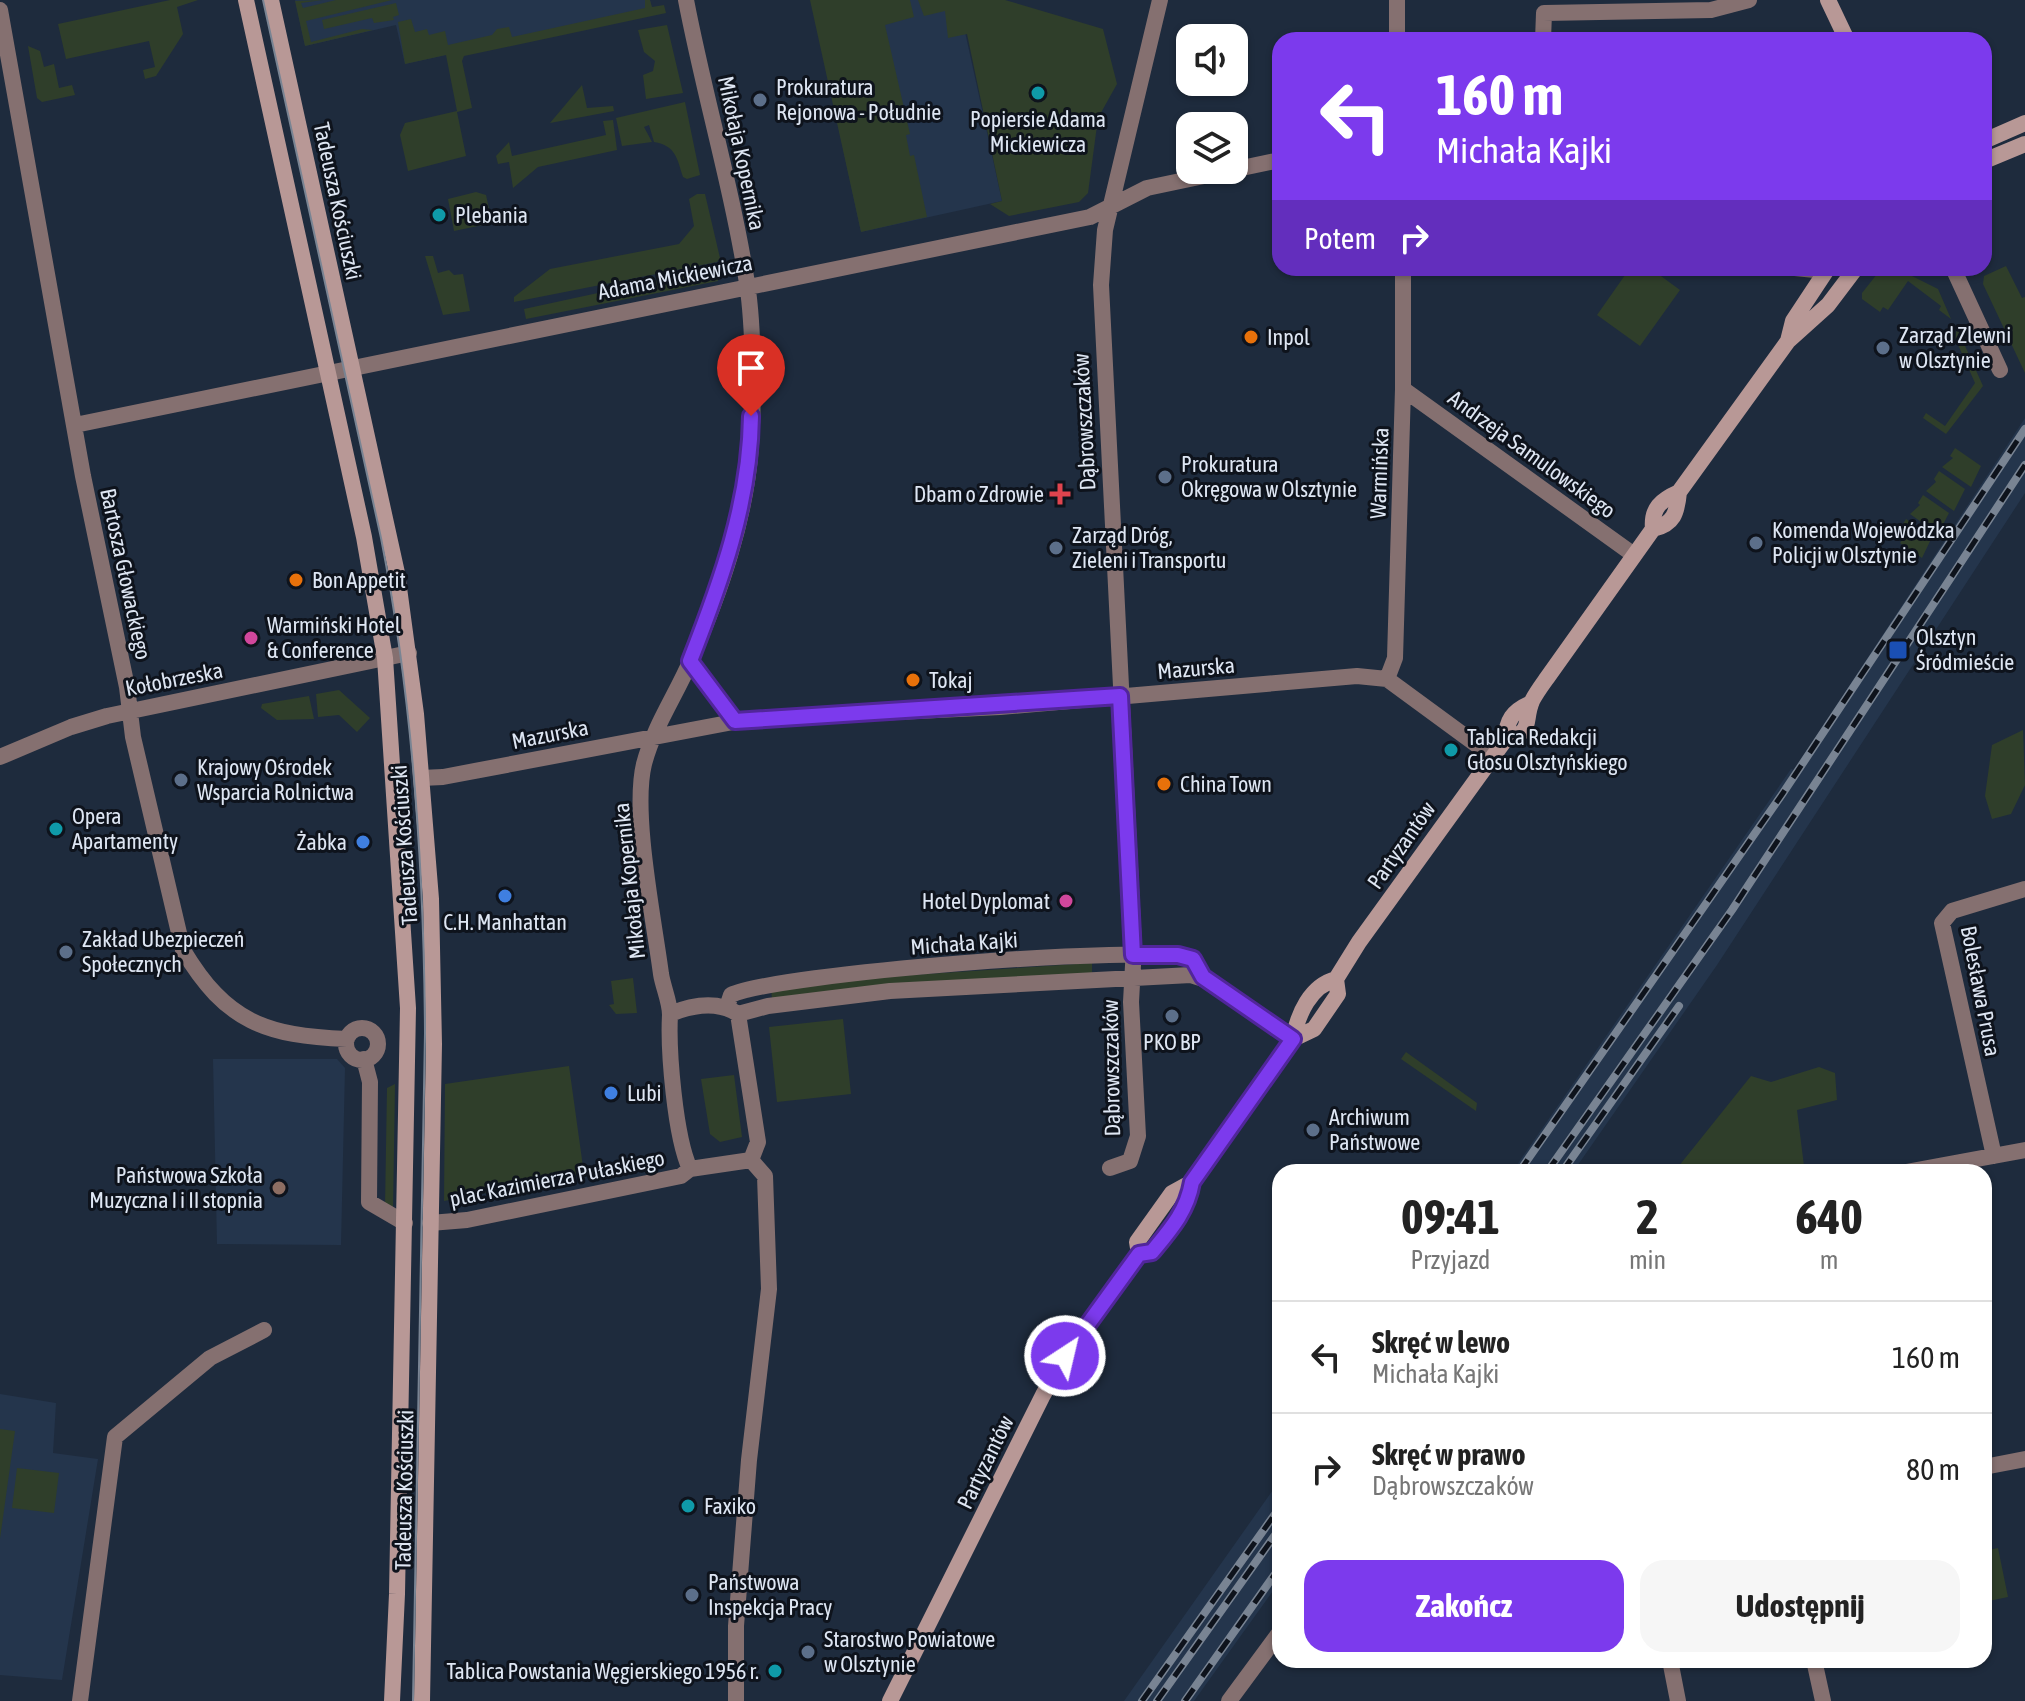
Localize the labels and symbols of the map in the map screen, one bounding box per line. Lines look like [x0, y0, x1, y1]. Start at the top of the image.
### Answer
street label: Mikołaja Kopernika [713, 74, 771, 232]
place label: Prokuratura Rejonowa - Południe [776, 74, 941, 125]
marker: Popiersie Adama Mickiewicza [1029, 84, 1047, 102]
marker: Prokuratura Rejonowa - Południe [751, 91, 769, 109]
place label: Popiersie Adama Mickiewicza [970, 106, 1106, 157]
street label: Tadeusza Kościuszki [309, 120, 367, 282]
place label: Plebania [455, 202, 528, 228]
marker: Plebania [430, 206, 448, 224]
street label: Adama Mickiewicza [596, 249, 754, 305]
place label: Zarząd Zlewni w Olsztynie [1899, 322, 2011, 373]
place label: Inpol [1267, 324, 1310, 350]
marker: Inpol [1242, 328, 1260, 346]
pin [717, 334, 785, 416]
marker: Zarząd Zlewni w Olsztynie [1874, 339, 1892, 357]
street label: Dąbrowszczaków [1067, 353, 1101, 491]
street label: Andrzeja Samulowskiego [1443, 385, 1621, 523]
street label: Warmińska [1364, 427, 1394, 519]
place label: Prokuratura Okręgowa w Olsztynie [1181, 451, 1357, 502]
marker: Prokuratura Okręgowa w Olsztynie [1156, 468, 1174, 486]
place label: Dbam o Zdrowie [914, 481, 1044, 507]
marker: Dbam o Zdrowie [1051, 485, 1069, 503]
street label: Bartosza Głowackiego [95, 486, 157, 662]
place label: Komenda Wojewódzka Policji w Olsztynie [1772, 517, 1955, 568]
place label: Zarząd Dróg, Zieleni i Transportu [1072, 522, 1226, 573]
marker: Komenda Wojewódzka Policji w Olsztynie [1747, 534, 1765, 552]
marker: Zarząd Dróg, Zieleni i Transportu [1047, 539, 1065, 557]
place label: Bon Appetit [312, 567, 406, 593]
marker: Bon Appetit [287, 571, 305, 589]
place label: Warmiński Hotel & Conference [267, 612, 401, 663]
place label: Olsztyn Śródmieście [1916, 624, 2014, 675]
marker: Warmiński Hotel & Conference [242, 629, 260, 647]
marker: Olsztyn Śródmieście [1887, 639, 1909, 661]
street label: Mazurska [1156, 652, 1236, 684]
street label: Kołobrzeska [123, 657, 225, 701]
place label: Tokaj [929, 667, 973, 693]
marker: Tokaj [904, 671, 922, 689]
street label: Mazurska [509, 714, 591, 754]
place label: Tablica Redakcji Głosu Olsztyńskiego [1467, 724, 1628, 775]
marker: Tablica Redakcji Głosu Olsztyńskiego [1442, 741, 1460, 759]
place label: Krajowy Ośrodek Wsparcia Rolnictwa [197, 754, 354, 805]
street label: Tadeusza Kościuszki [385, 764, 423, 926]
marker: Krajowy Ośrodek Wsparcia Rolnictwa [172, 771, 190, 789]
place label: China Town [1180, 771, 1272, 797]
marker: China Town [1155, 775, 1173, 793]
street label: Partyzantów [1362, 796, 1440, 894]
street label: Mikołaja Kopernika [608, 802, 650, 960]
place label: Opera Apartamenty [72, 803, 178, 854]
marker: Opera Apartamenty [47, 820, 65, 838]
place label: Żabka [297, 829, 347, 855]
marker: Żabka [354, 833, 372, 851]
marker: C.H. Manhattan [496, 887, 514, 905]
place label: Hotel Dyplomat [922, 888, 1050, 914]
marker: Hotel Dyplomat [1057, 892, 1075, 910]
place label: C.H. Manhattan [443, 909, 567, 935]
street label: Bolesława Prusa [1956, 924, 2006, 1058]
place label: Zakład Ubezpieczeń Społecznych [82, 926, 245, 977]
street label: Michała Kajki [909, 926, 1019, 960]
marker: Zakład Ubezpieczeń Społecznych [57, 943, 75, 961]
street label: Dąbrowszczaków [1097, 999, 1125, 1137]
marker: PKO BP [1163, 1007, 1181, 1025]
place label: PKO BP [1143, 1029, 1201, 1055]
place label: Lubi [627, 1080, 662, 1106]
marker: Lubi [602, 1084, 620, 1102]
place label: Archiwum Państwowe [1329, 1104, 1420, 1155]
marker: Archiwum Państwowe [1304, 1121, 1322, 1139]
street label: plac Kazimierza Pułaskiego [447, 1144, 667, 1212]
place label: Państwowa Szkoła Muzyczna I i II stopnia [89, 1162, 263, 1213]
marker: Państwowa Szkoła Muzyczna I i II stopnia [270, 1179, 288, 1197]
position arrow [1023, 1314, 1107, 1398]
street label: Tadeusza Kościuszki [390, 1410, 418, 1570]
street label: Partyzantów [951, 1411, 1019, 1513]
place label: Faxiko [704, 1493, 756, 1519]
marker: Faxiko [679, 1497, 697, 1515]
place label: Państwowa Inspekcja Pracy [708, 1569, 832, 1620]
marker: Państwowa Inspekcja Pracy [683, 1586, 701, 1604]
place label: Starostwo Powiatowe w Olsztynie [824, 1626, 995, 1677]
marker: Starostwo Powiatowe w Olsztynie [799, 1643, 817, 1661]
place label: Tablica Powstania Węgierskiego 1956 r. [446, 1658, 759, 1684]
marker: Tablica Powstania Węgierskiego 1956 r. [766, 1662, 784, 1680]

